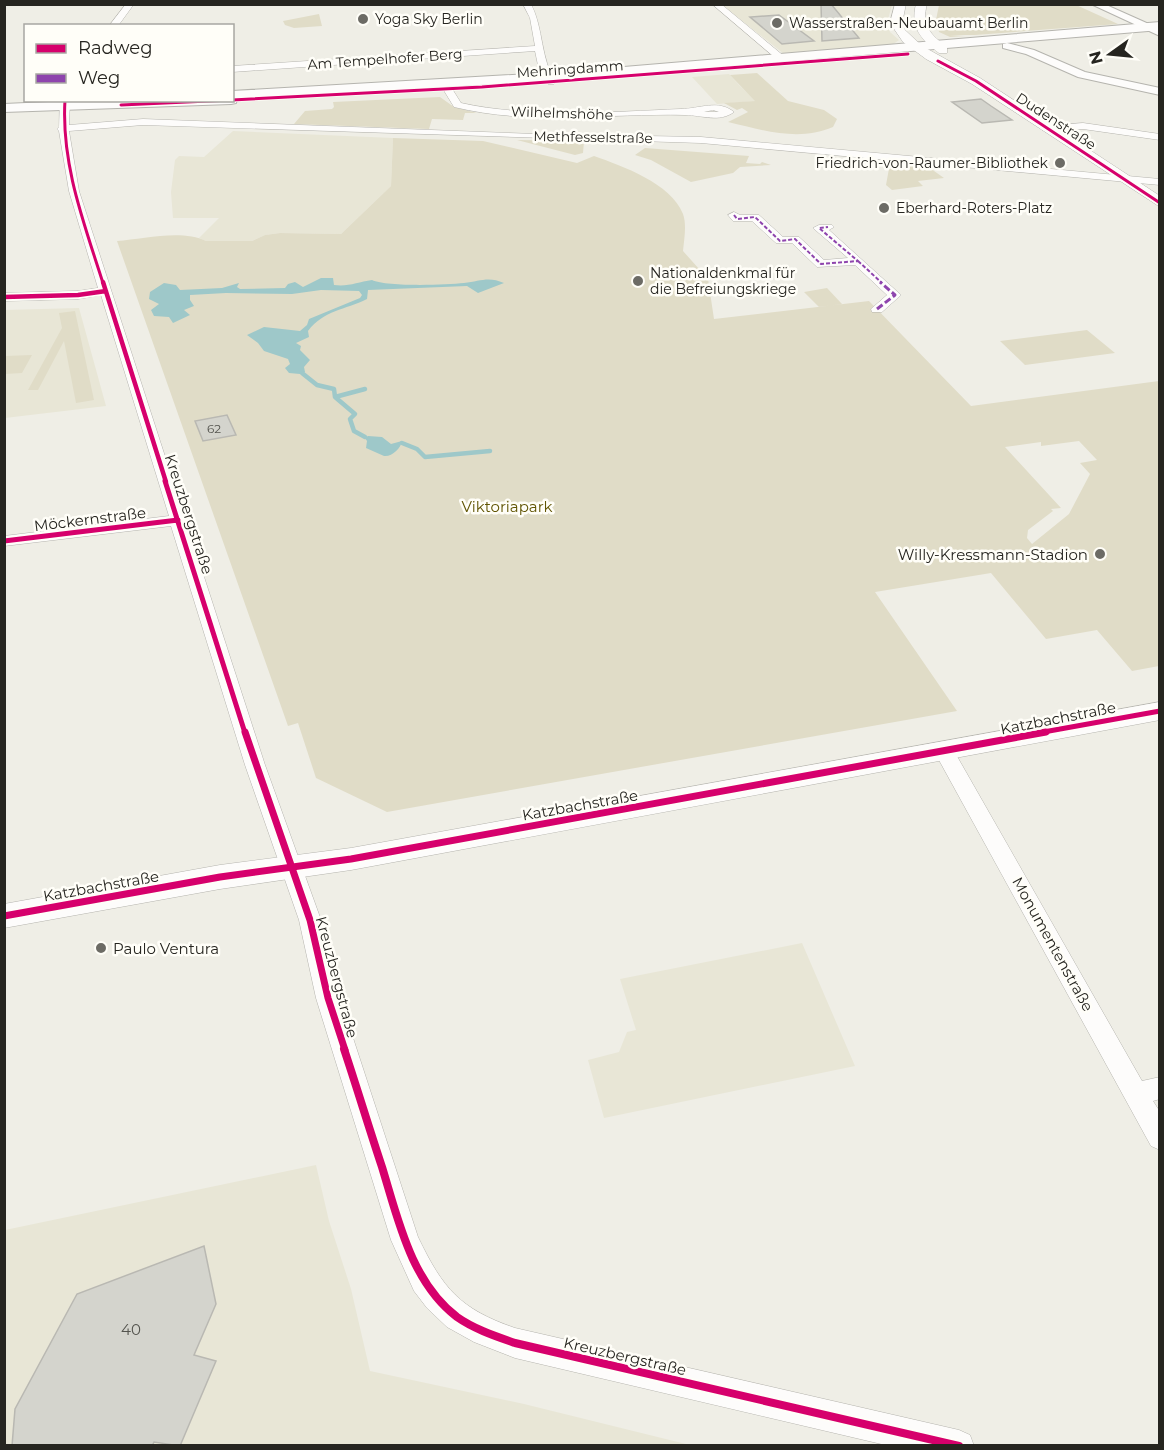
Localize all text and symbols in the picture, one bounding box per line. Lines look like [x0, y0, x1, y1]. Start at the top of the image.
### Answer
place label: Yoga Sky Berlin [375, 10, 483, 28]
marker: Yoga Sky Berlin [356, 12, 370, 26]
place label: Wasserstraßen-Neubauamt Berlin [789, 14, 1029, 32]
marker: Wasserstraßen-Neubauamt Berlin [770, 16, 784, 30]
legend [24, 24, 234, 102]
north arrow [1080, 24, 1140, 84]
text: Radweg [78, 37, 153, 59]
street label: Am Tempelhofer Berg [307, 45, 463, 73]
text: N [1085, 49, 1107, 66]
street label: Mehringdamm [516, 56, 624, 82]
text: Weg [78, 67, 120, 89]
street label: Dudenstraße [1013, 88, 1099, 154]
street label: Wilhelmshöhe [511, 102, 613, 124]
street label: Methfesselstraße [533, 127, 653, 147]
place label: Friedrich-von-Raumer-Bibliothek [815, 154, 1049, 172]
marker: Friedrich-von-Raumer-Bibliothek [1053, 156, 1067, 170]
place label: Eberhard-Roters-Platz [896, 199, 1052, 217]
marker: Eberhard-Roters-Platz [877, 201, 891, 215]
place label: Nationaldenkmal für die Befreiungskriege [650, 264, 796, 298]
marker: Nationaldenkmal für die Befreiungskriege [631, 274, 645, 288]
house number: 62 [207, 421, 221, 436]
street label: Kreuzbergstraße [161, 452, 217, 576]
park label: Viktoriapark [461, 497, 553, 516]
street label: Möckernstraße [33, 503, 147, 535]
place label: Willy-Kressmann-Stadion [898, 545, 1088, 564]
marker: Willy-Kressmann-Stadion [1093, 547, 1107, 561]
street label: Katzbachstraße [999, 697, 1117, 739]
street label: Katzbachstraße [521, 785, 639, 825]
street label: Katzbachstraße [42, 866, 160, 906]
street label: Monumentenstraße [1008, 873, 1098, 1015]
street label: Kreuzbergstraße [312, 914, 362, 1040]
place label: Paulo Ventura [113, 939, 219, 958]
marker: Paulo Ventura [94, 941, 108, 955]
house number: 40 [121, 1320, 141, 1339]
street label: Kreuzbergstraße [562, 1333, 688, 1379]

